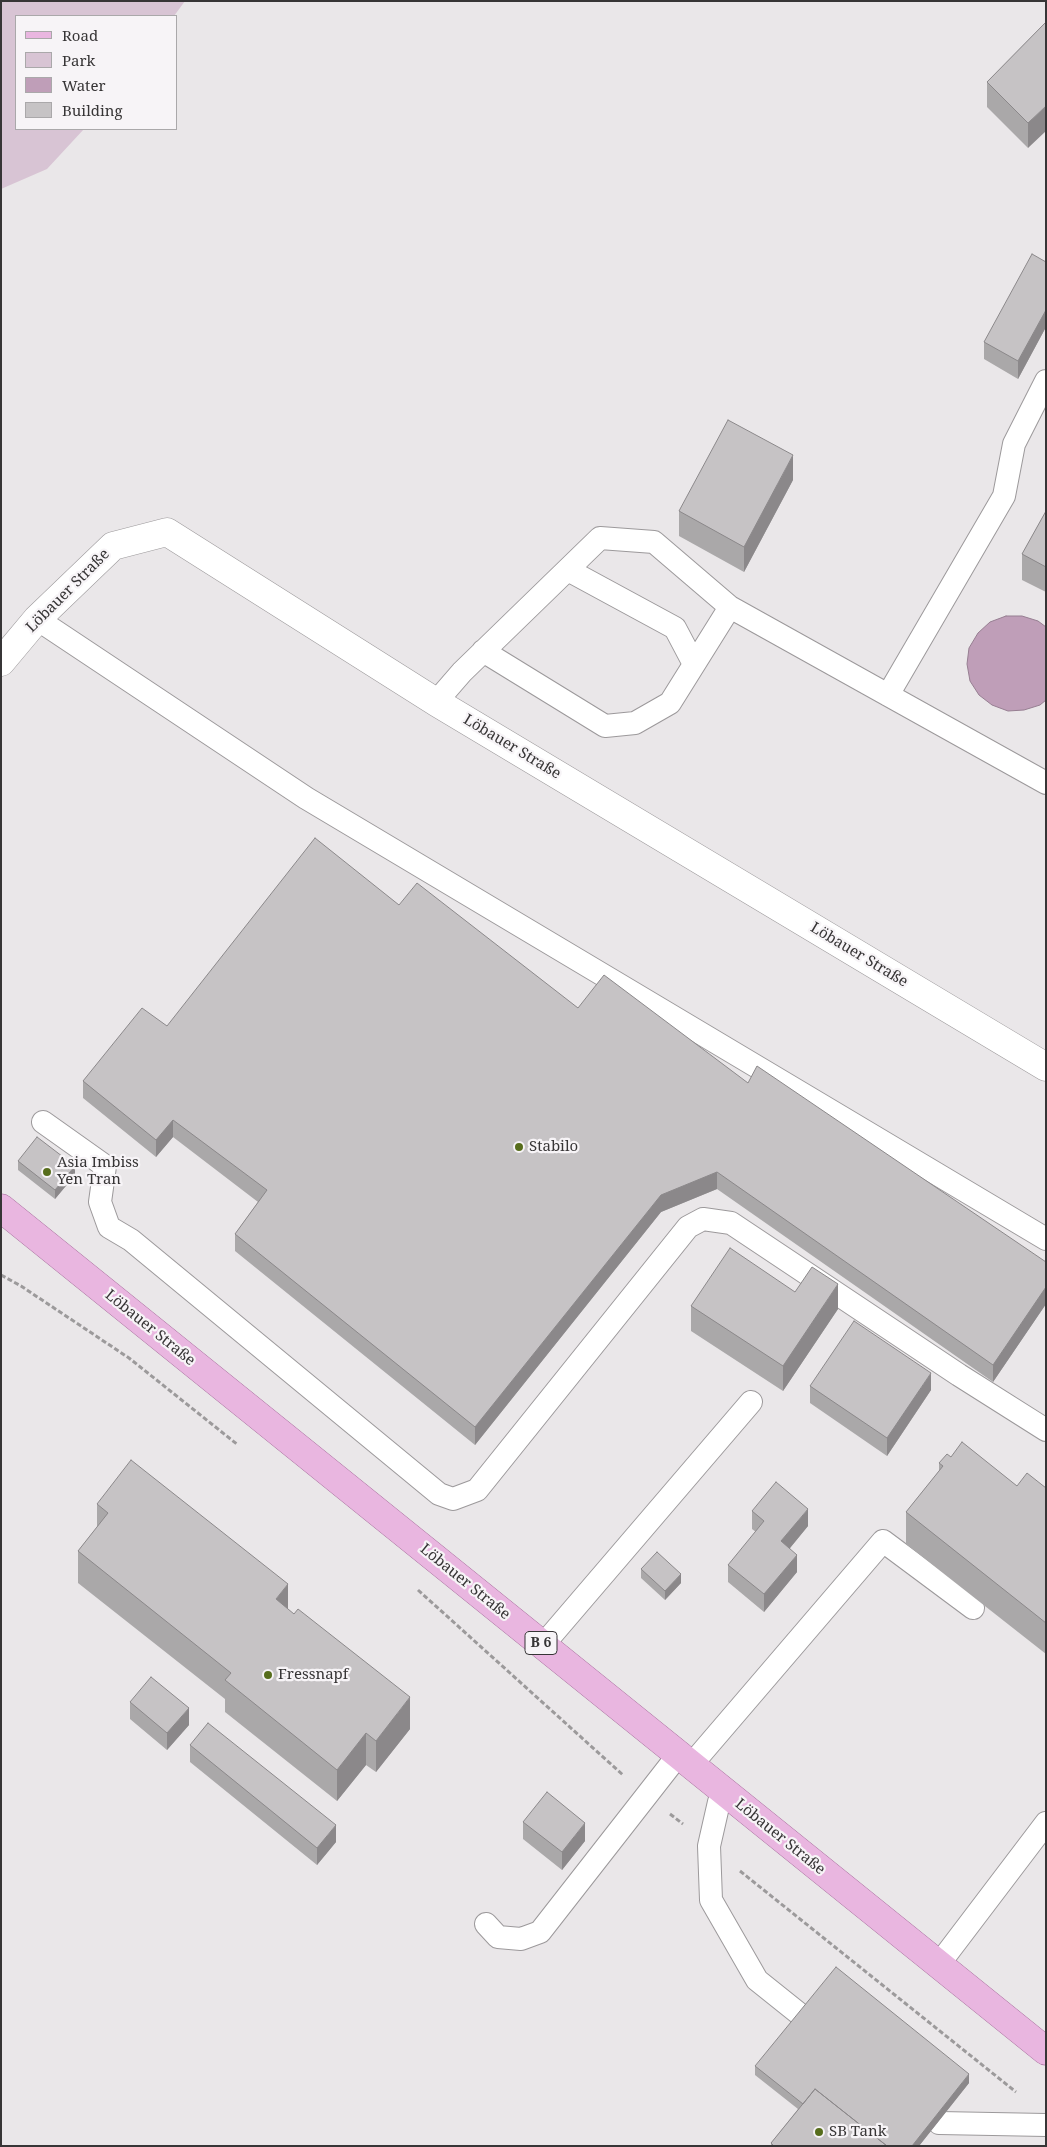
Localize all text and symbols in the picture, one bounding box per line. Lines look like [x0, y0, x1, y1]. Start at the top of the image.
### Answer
legend [15, 15, 178, 130]
text: Road [62, 25, 98, 45]
text: Park [62, 50, 95, 70]
text: Water [62, 75, 105, 95]
text: Building [62, 100, 123, 120]
street label: Löbauer Straße [23, 546, 113, 636]
street label: Löbauer Straße [460, 711, 564, 783]
street label: Löbauer Straße [807, 919, 911, 991]
place label: Stabilo [529, 1138, 578, 1156]
marker: Stabilo [513, 1141, 525, 1153]
place label: Asia Imbiss Yen Tran [57, 1154, 139, 1189]
marker: Asia Imbiss Yen Tran [41, 1166, 53, 1178]
street label: Löbauer Straße [101, 1286, 199, 1370]
street label: Löbauer Straße [416, 1540, 514, 1624]
road number: B 6 [525, 1632, 557, 1655]
place label: Fressnapf [278, 1666, 348, 1684]
marker: Fressnapf [262, 1669, 274, 1681]
street label: Löbauer Straße [731, 1795, 829, 1879]
place label: SB Tank [829, 2123, 887, 2141]
marker: SB Tank [813, 2126, 825, 2138]

